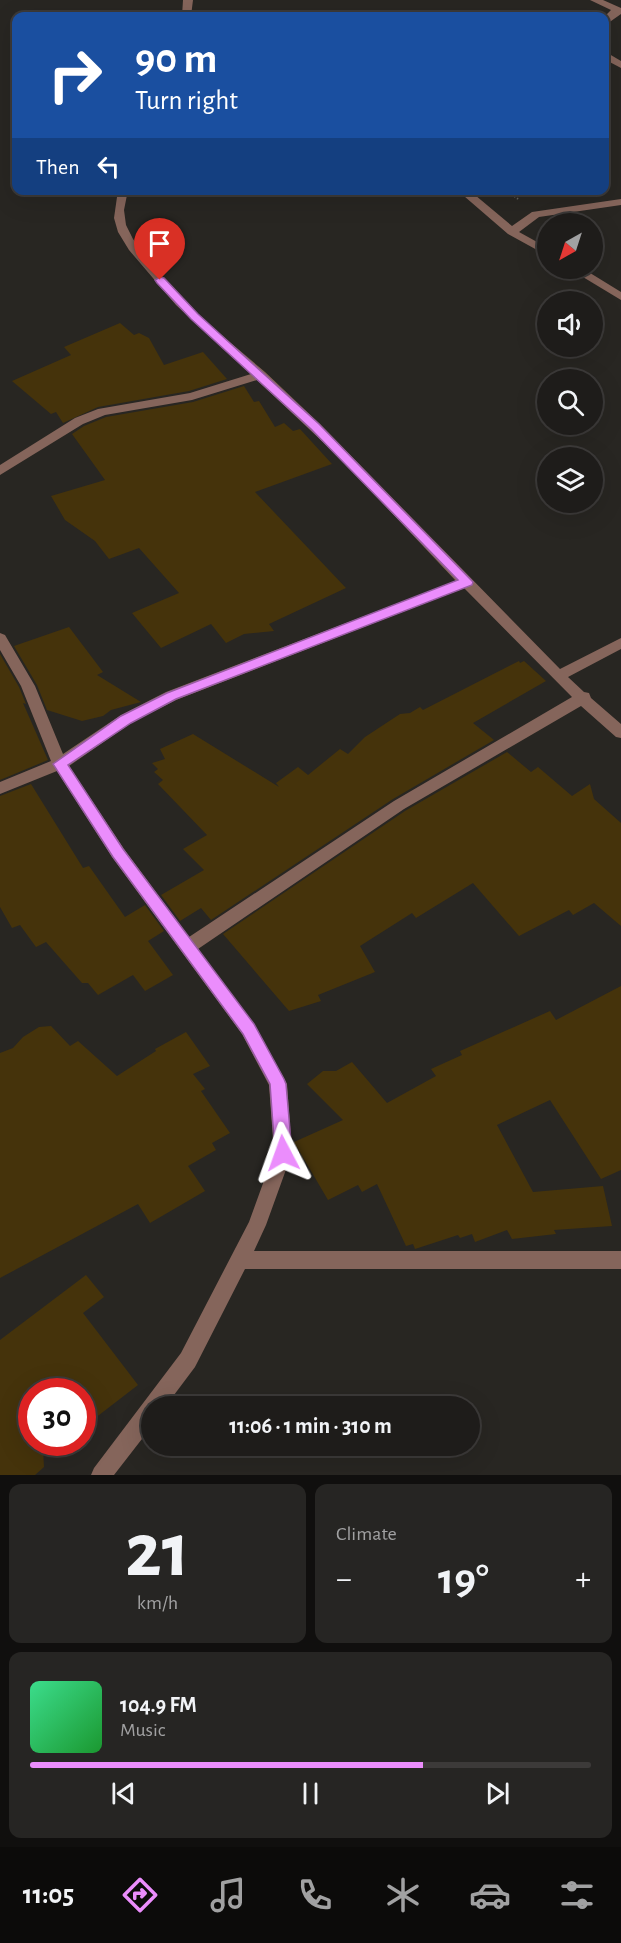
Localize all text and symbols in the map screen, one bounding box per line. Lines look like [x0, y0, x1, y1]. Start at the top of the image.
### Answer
icon: right [36, 36, 114, 114]
text: 90 m [135, 38, 217, 80]
text: Turn right [135, 87, 238, 114]
icon: left [92, 150, 125, 183]
text: Then [36, 156, 80, 178]
north arrow [537, 213, 603, 279]
map controls [537, 213, 603, 513]
pin [134, 218, 185, 280]
icon: arrive [143, 227, 176, 260]
button: sound [537, 291, 603, 357]
button: search [537, 369, 603, 435]
button: layers [537, 447, 603, 513]
position arrow [251, 1121, 315, 1185]
speed limit sign: 30 [18, 1378, 96, 1456]
text: 11:06 · 1 min · 310 m [229, 1415, 392, 1437]
text: 21 [125, 1513, 190, 1591]
text: Climate [336, 1524, 397, 1544]
text: 19° [438, 1557, 489, 1602]
text: − [336, 1563, 352, 1596]
text: + [575, 1563, 591, 1596]
text: km/h [137, 1593, 178, 1613]
text: 104.9 FM [120, 1694, 197, 1716]
text: Music [120, 1720, 166, 1740]
icon: previous [107, 1777, 140, 1810]
icon: pause [294, 1777, 327, 1810]
icon: next [481, 1777, 514, 1810]
icon: directions [119, 1874, 161, 1916]
icon: music [207, 1874, 249, 1916]
icon: phone [294, 1874, 336, 1916]
icon: climate [382, 1874, 424, 1916]
icon: car [469, 1874, 511, 1916]
icon: filters [556, 1874, 598, 1916]
text: 11:05 [23, 1881, 74, 1908]

